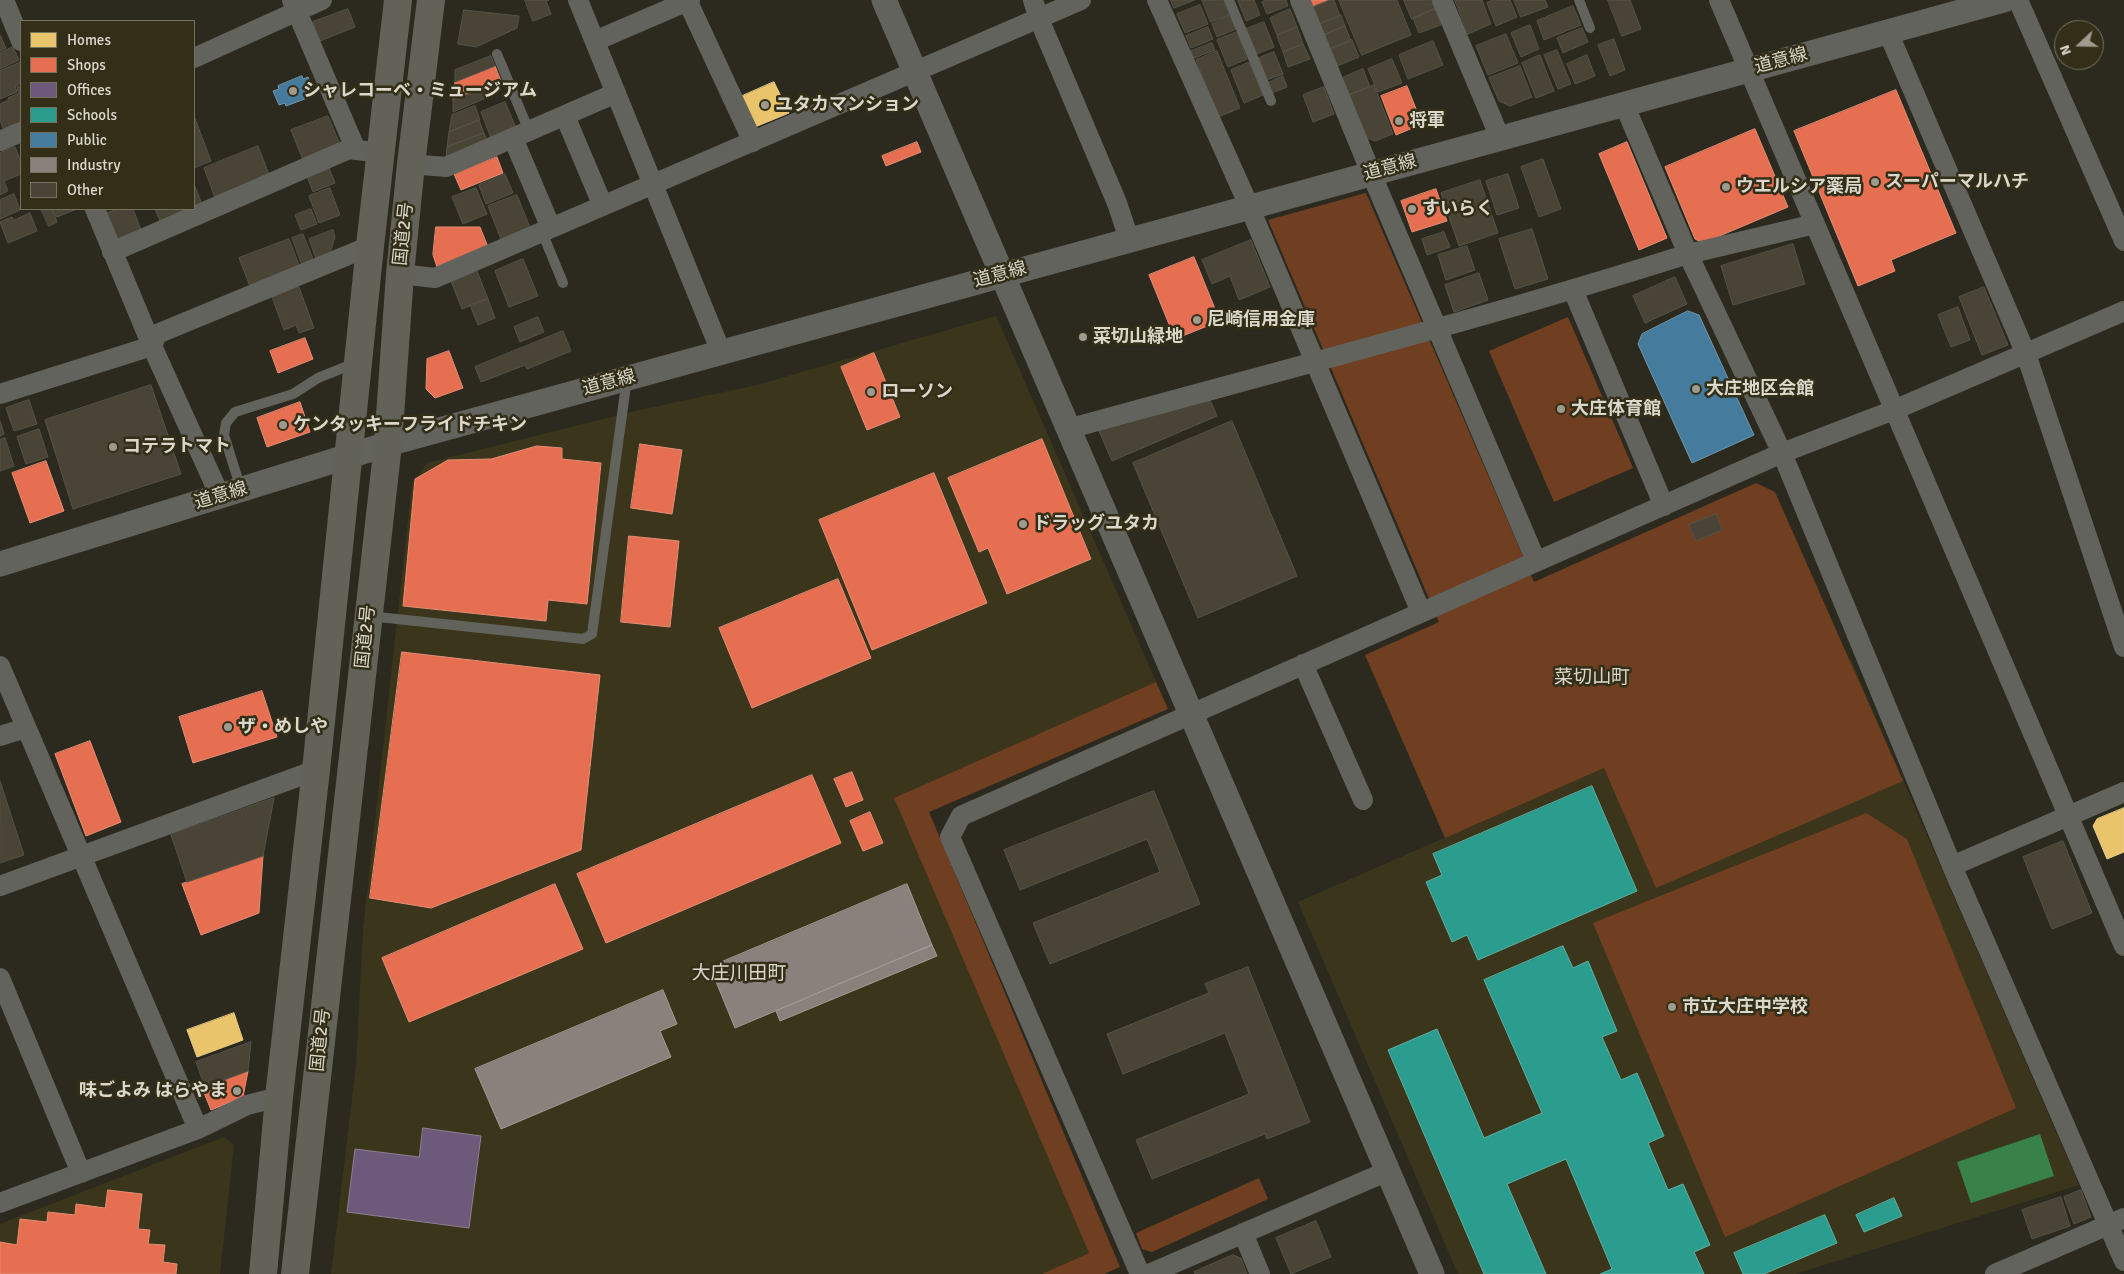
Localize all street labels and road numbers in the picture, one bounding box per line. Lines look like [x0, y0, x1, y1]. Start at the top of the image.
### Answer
street label: 道意線 [1752, 44, 1810, 78]
street label: 道意線 [1361, 151, 1419, 185]
street label: 国道2号 [390, 201, 418, 267]
street label: 道意線 [971, 258, 1029, 292]
street label: 道意線 [580, 366, 638, 400]
street label: 道意線 [192, 478, 250, 514]
street label: 国道2号 [352, 604, 380, 670]
street label: 国道2号 [307, 1007, 335, 1073]

